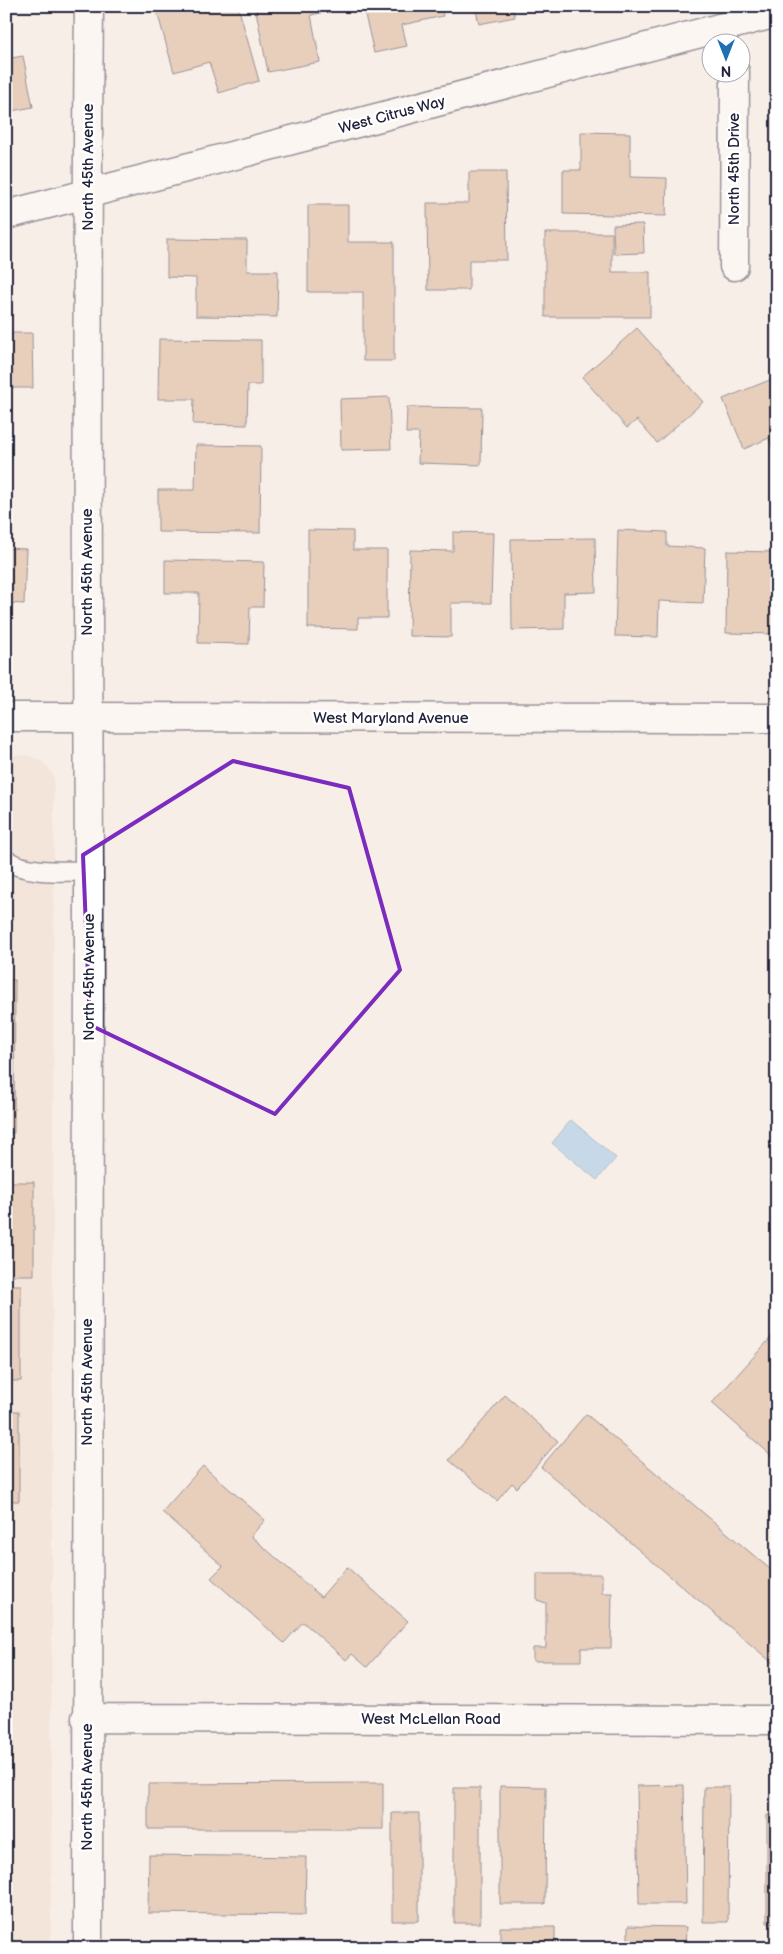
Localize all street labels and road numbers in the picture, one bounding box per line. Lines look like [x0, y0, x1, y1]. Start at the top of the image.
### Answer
street label: West Citrus Way [337, 92, 447, 138]
street label: North 45th Avenue [79, 103, 98, 231]
street label: North 45th Drive [725, 113, 744, 225]
street label: North 45th Avenue [78, 508, 97, 636]
street label: West Maryland Avenue [313, 709, 469, 728]
street label: North 45th Avenue [80, 913, 99, 1041]
street label: North 45th Avenue [78, 1318, 97, 1446]
street label: West McLellan Road [361, 1710, 501, 1729]
street label: North 45th Avenue [78, 1723, 97, 1851]

